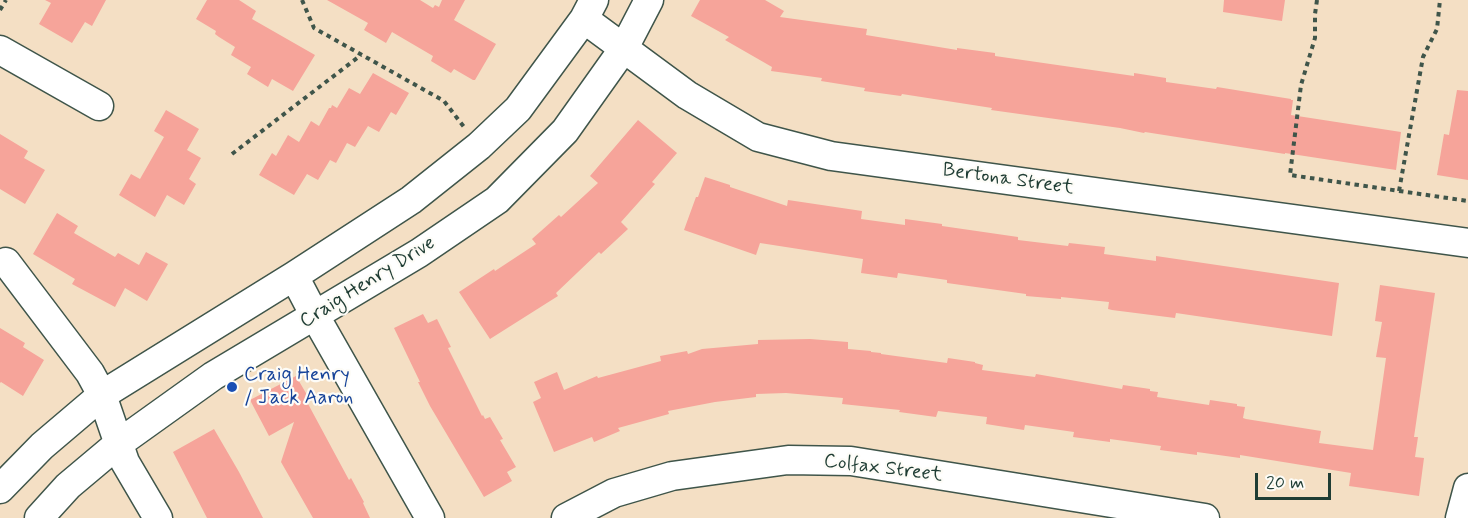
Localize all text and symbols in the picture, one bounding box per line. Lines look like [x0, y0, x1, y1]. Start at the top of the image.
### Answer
street label: Bertona Street [941, 159, 1075, 201]
street label: Craig Henry Drive [296, 232, 440, 334]
place label: Craig Henry / Jack Aaron [244, 364, 353, 411]
marker: Craig Henry / Jack Aaron [225, 380, 239, 394]
street label: Colfax Street [822, 450, 944, 488]
scale bar [1258, 461, 1334, 499]
text: 20 m [1266, 471, 1304, 495]

